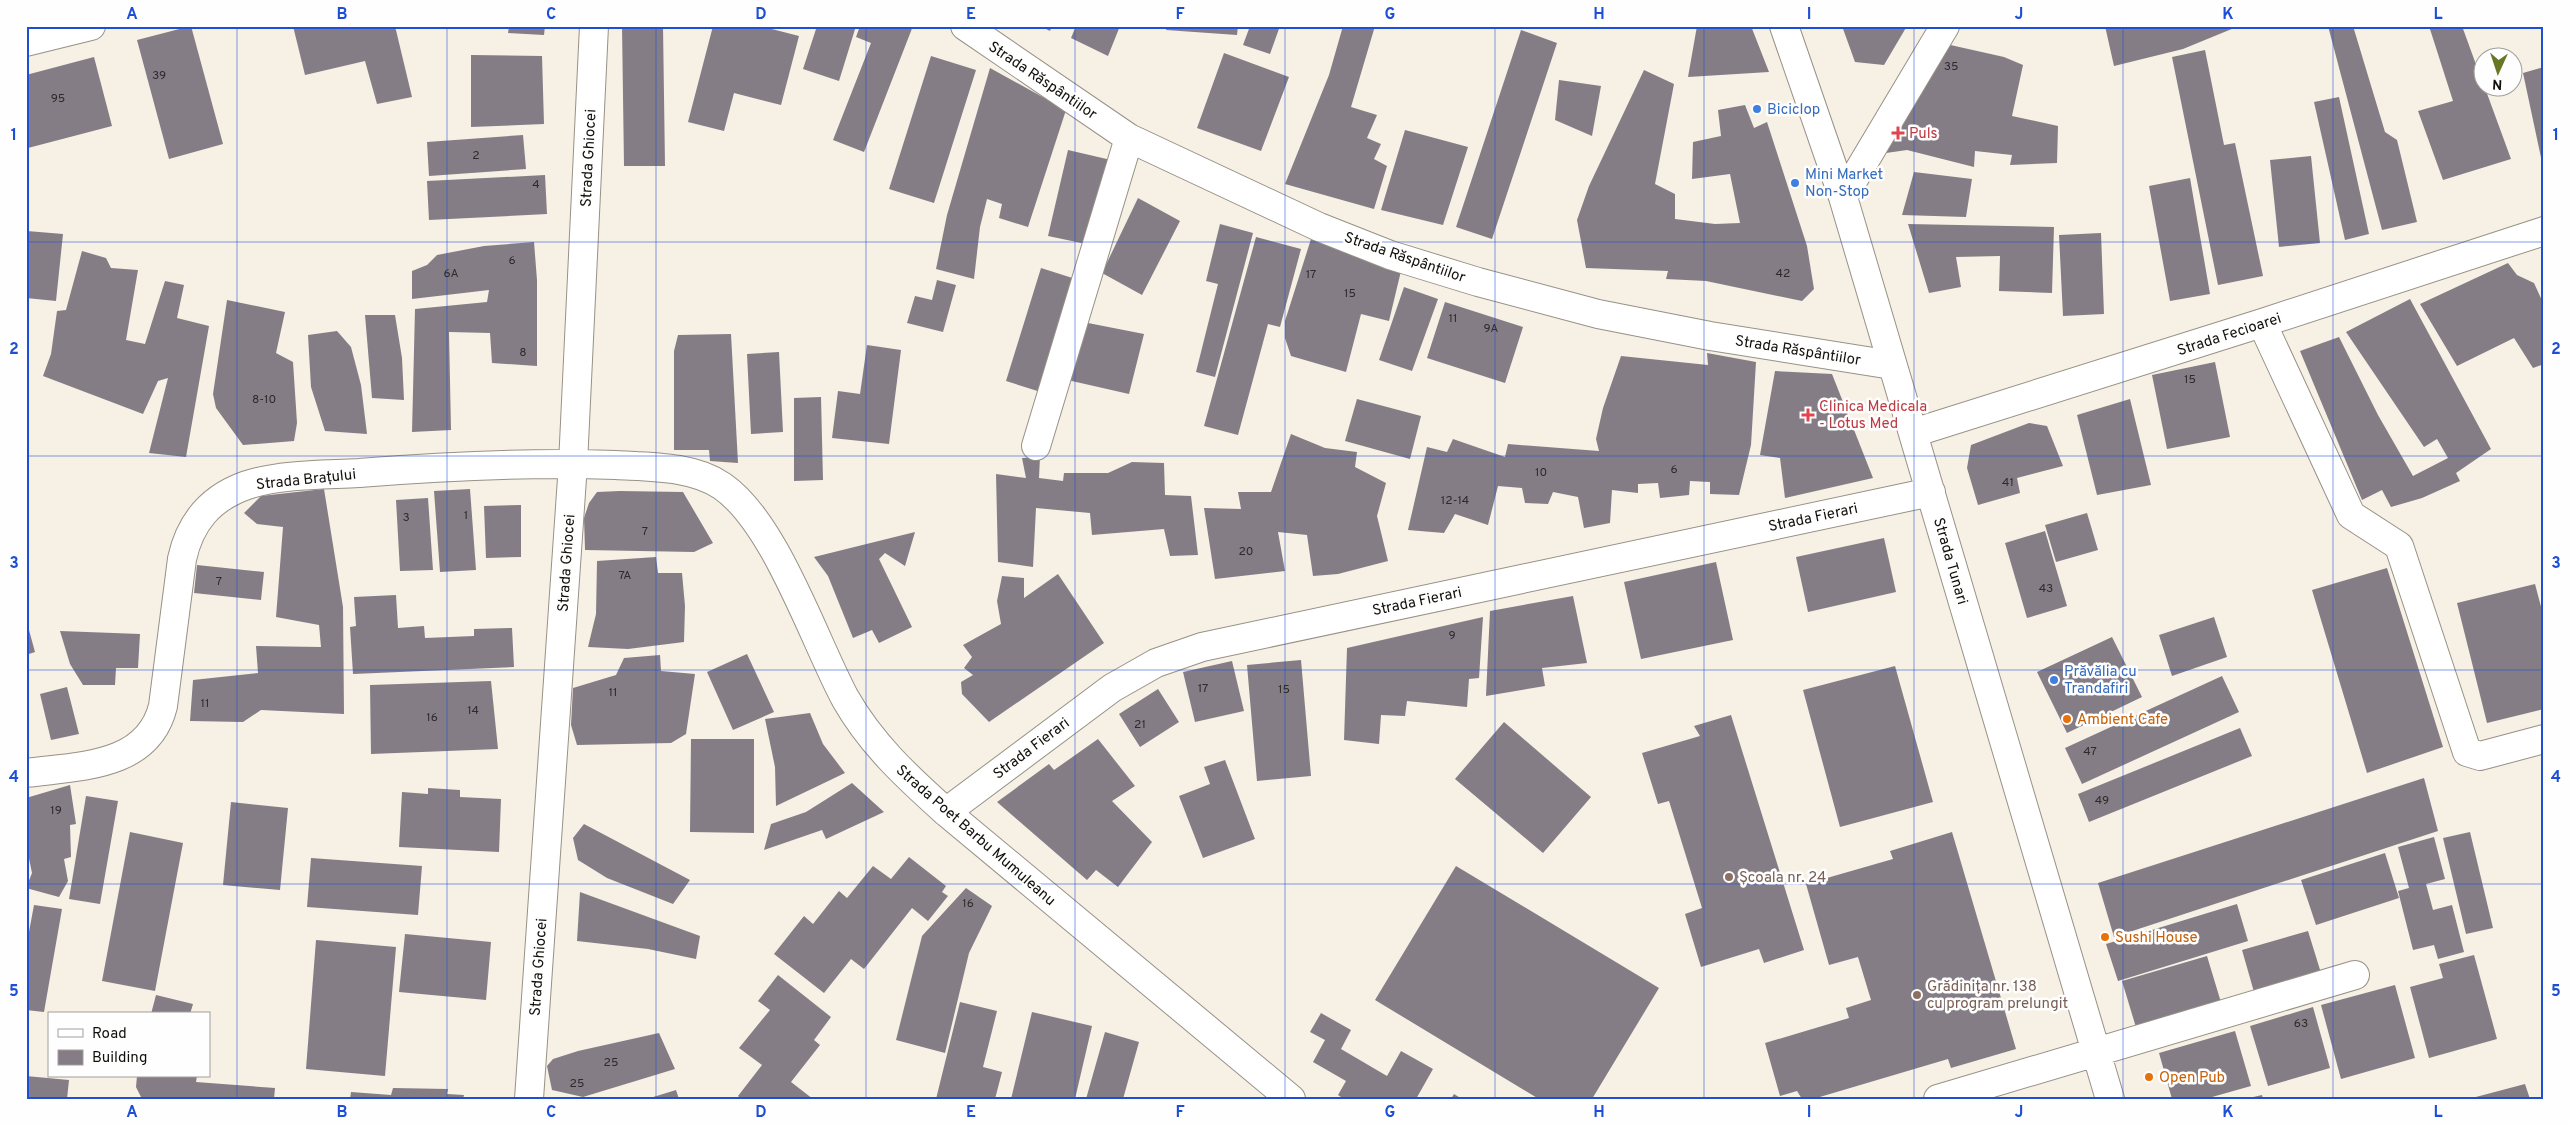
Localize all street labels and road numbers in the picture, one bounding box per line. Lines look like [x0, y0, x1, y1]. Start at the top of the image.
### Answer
street label: Strada Răspântiilor [984, 38, 1100, 125]
street label: Strada Ghiocei [577, 109, 602, 208]
street label: Strada Răspântiilor [1341, 229, 1468, 288]
street label: Strada Fecioarei [2175, 310, 2284, 361]
street label: Strada Răspântiilor [1734, 332, 1862, 371]
street label: Strada Brațului [255, 466, 357, 495]
street label: Strada Fierari [1767, 500, 1860, 537]
street label: Strada Ghiocei [555, 514, 580, 613]
street label: Strada Tunari [1928, 516, 1971, 607]
street label: Strada Fierari [1371, 584, 1464, 621]
street label: Strada Fierari [990, 714, 1074, 784]
street label: Strada Poet Barbu Mumuleanu [891, 762, 1059, 911]
street label: Strada Ghiocei [527, 918, 552, 1017]

